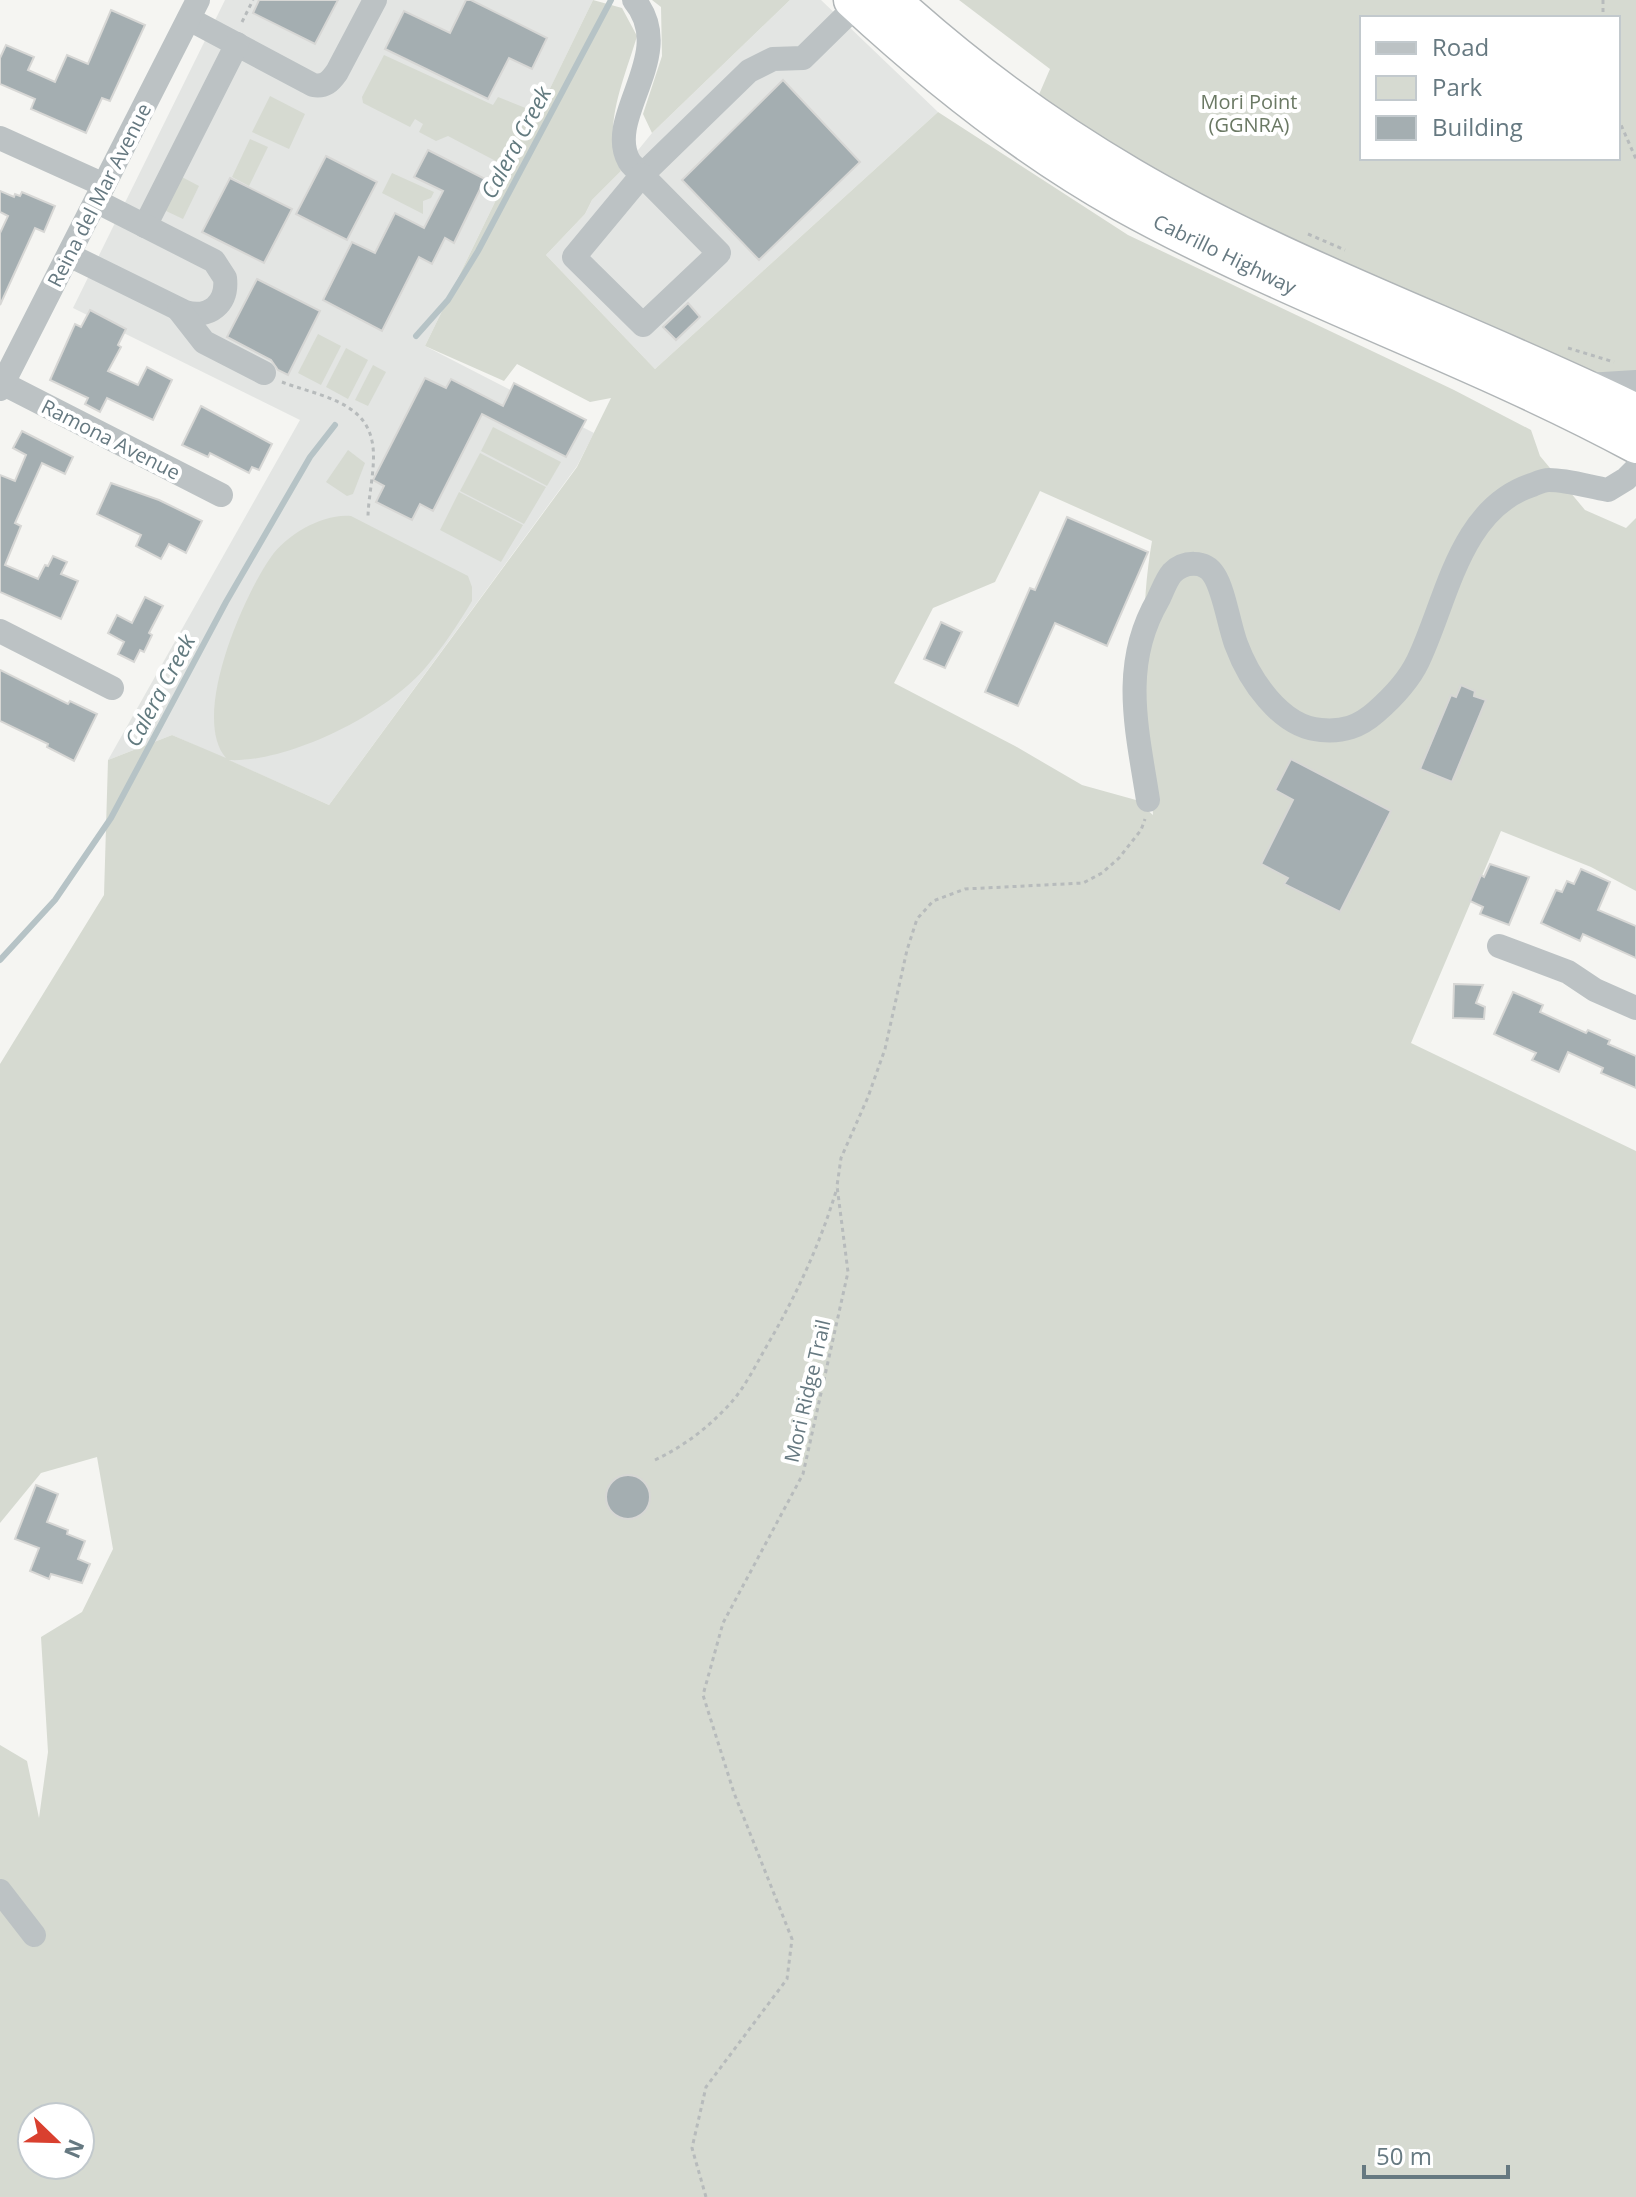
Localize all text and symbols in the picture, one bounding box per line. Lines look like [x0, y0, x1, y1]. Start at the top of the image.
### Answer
legend [1360, 16, 1620, 160]
text: Road [1432, 30, 1489, 63]
text: Park [1432, 70, 1483, 103]
water label: Calera Creek [473, 80, 558, 203]
park label: Mori Point (GGNRA) [1201, 88, 1297, 138]
street label: Reina del Mar Avenue [41, 98, 157, 292]
text: Building [1432, 110, 1523, 143]
street label: Cabrillo Highway [1149, 208, 1302, 301]
street label: Ramona Avenue [37, 392, 185, 486]
water label: Calera Creek [117, 628, 202, 751]
street label: Mori Ridge Trail [777, 1317, 837, 1465]
north arrow [16, 2101, 96, 2181]
scale bar [1364, 2129, 1508, 2179]
text: N [58, 2135, 93, 2163]
text: 50 m [1376, 2139, 1432, 2172]

